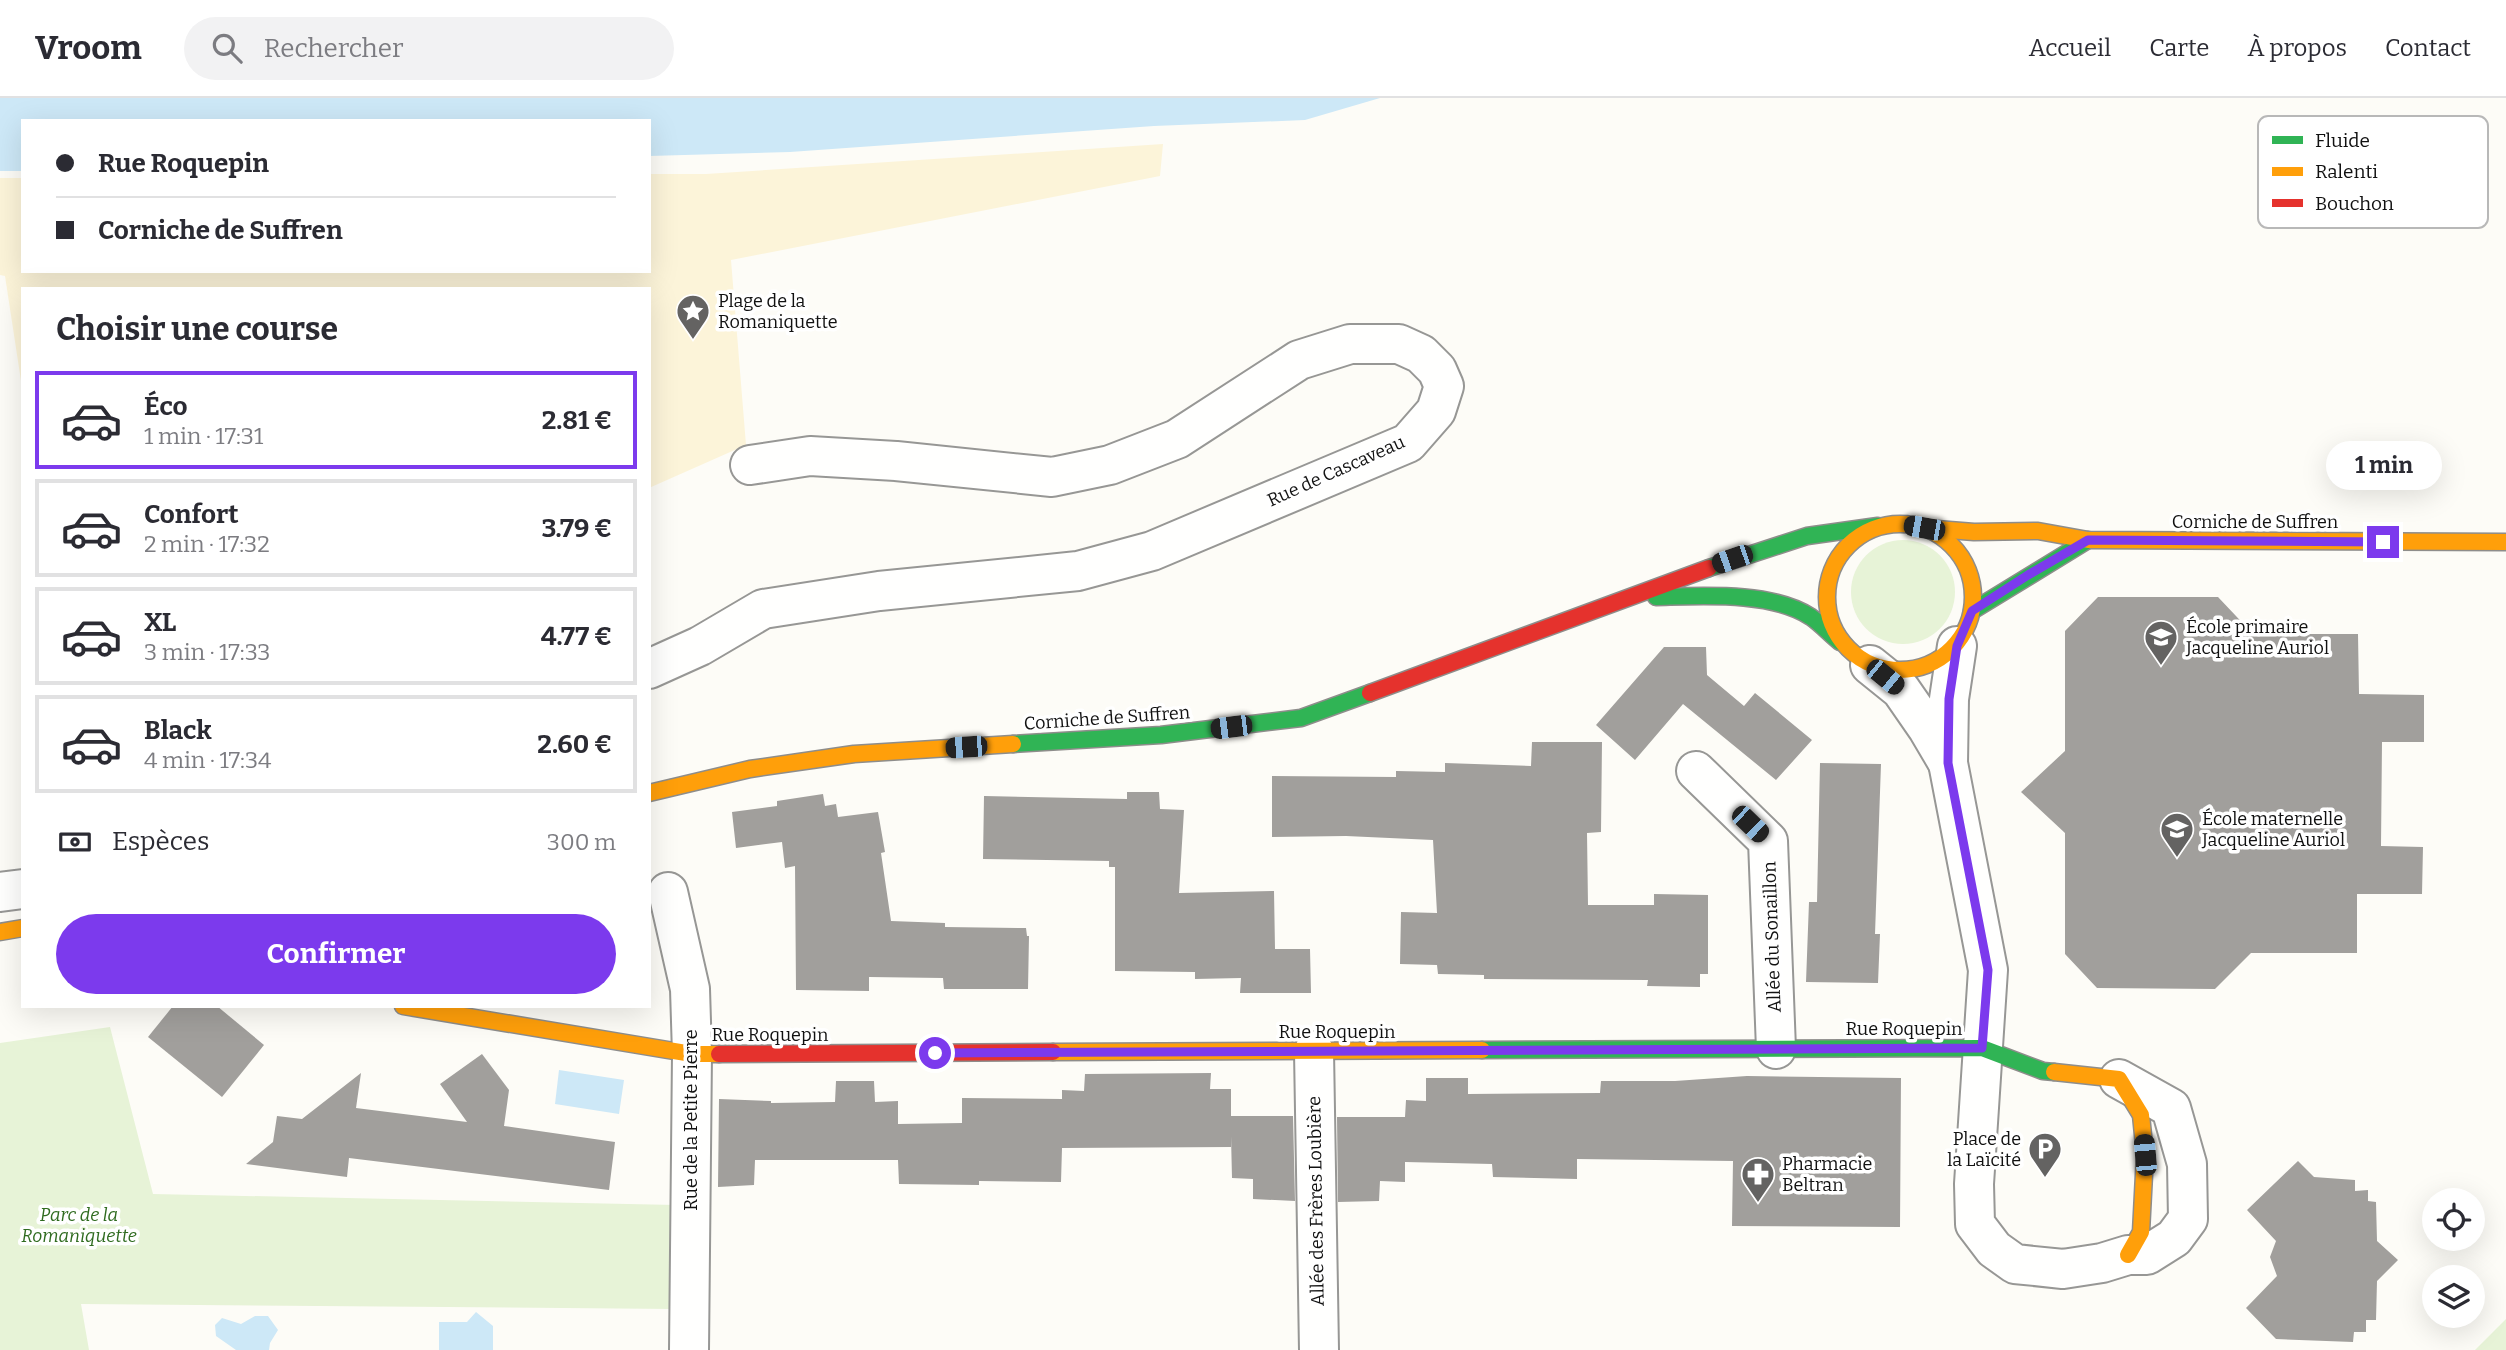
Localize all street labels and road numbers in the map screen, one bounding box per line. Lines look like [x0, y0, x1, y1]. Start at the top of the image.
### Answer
street label: Rue de Cascaveau [1264, 431, 1408, 511]
street label: Corniche de Suffren [2172, 511, 2339, 533]
street label: Corniche de Suffren [1023, 701, 1191, 735]
street label: Allée du Sonaillon [1758, 860, 1786, 1013]
street label: Rue Roquepin [1846, 1018, 1963, 1040]
street label: Rue Roquepin [1279, 1021, 1396, 1043]
street label: Rue Roquepin [712, 1024, 829, 1046]
street label: Rue de la Petite Pierre [680, 1029, 702, 1211]
street label: Allée des Frères Loubière [1303, 1096, 1329, 1306]

